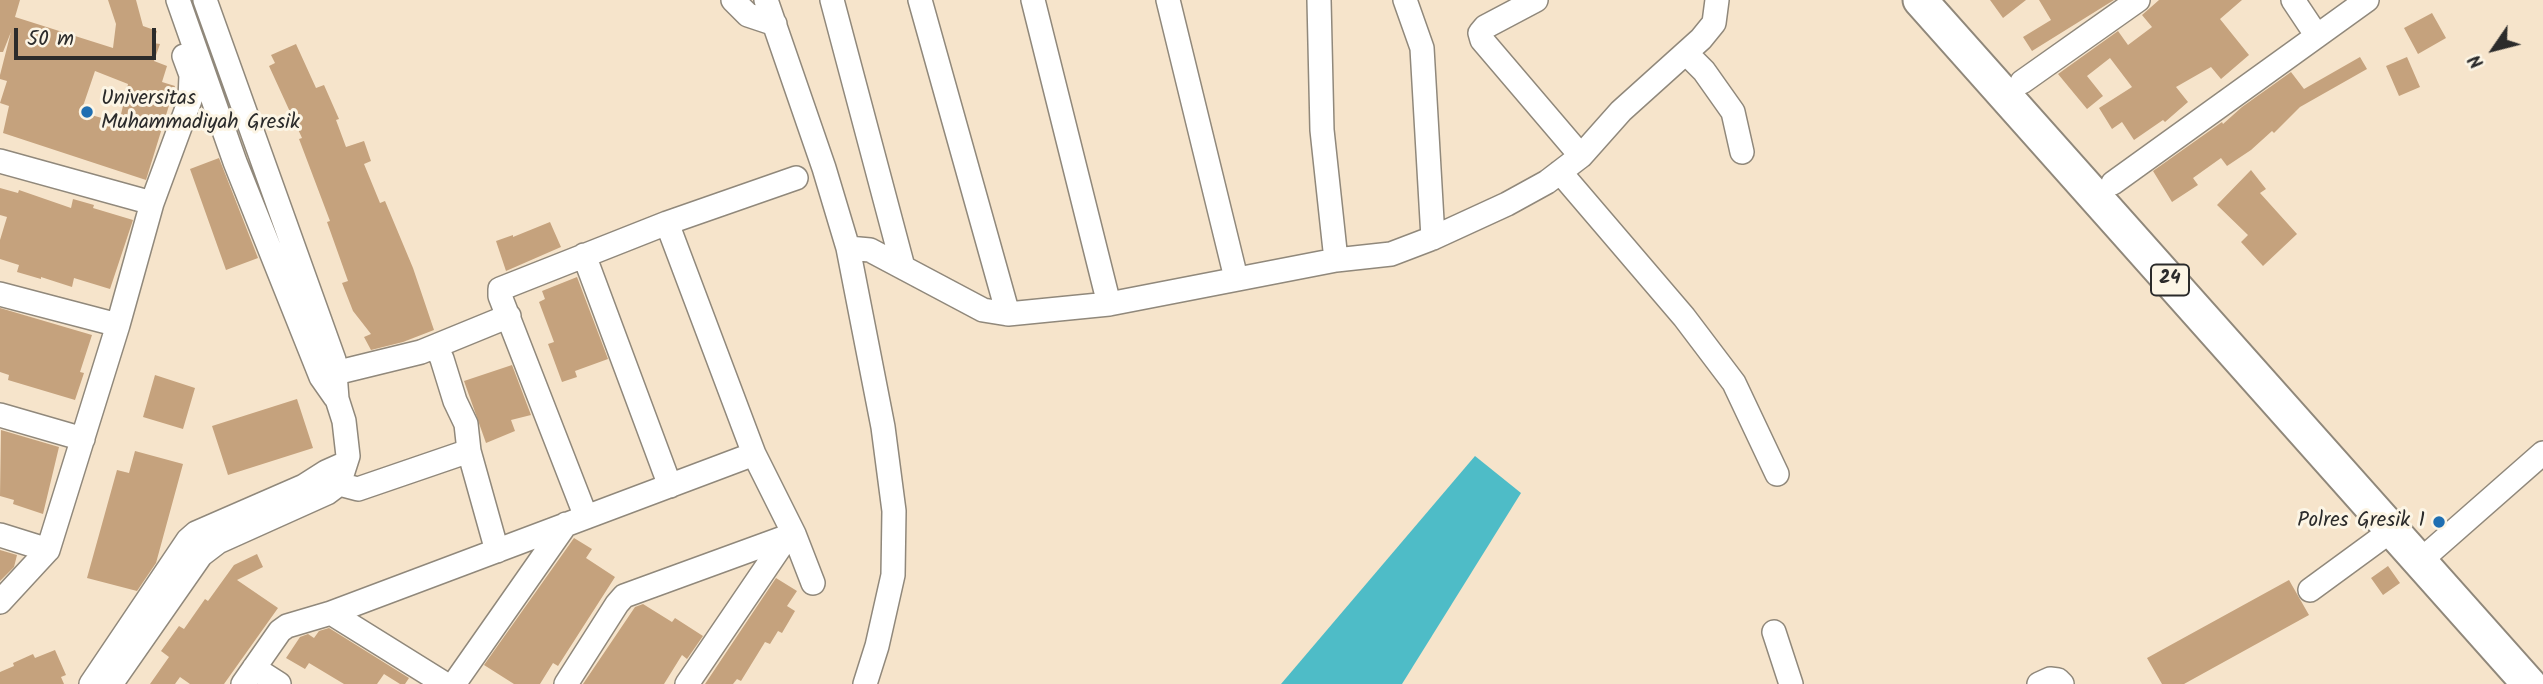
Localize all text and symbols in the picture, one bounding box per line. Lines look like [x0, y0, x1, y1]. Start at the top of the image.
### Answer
scale bar [18, 14, 159, 58]
north arrow [2459, 14, 2529, 84]
text: 50 m [27, 23, 74, 56]
text: N [2461, 48, 2493, 75]
place label: Universitas Muhammadiyah Gresik [101, 87, 300, 137]
marker: Universitas Muhammadiyah Gresik [79, 104, 95, 120]
road number: 24 [2151, 264, 2189, 296]
place label: Polres Gresik 1 [2297, 509, 2425, 535]
marker: Polres Gresik 1 [2431, 514, 2447, 530]

